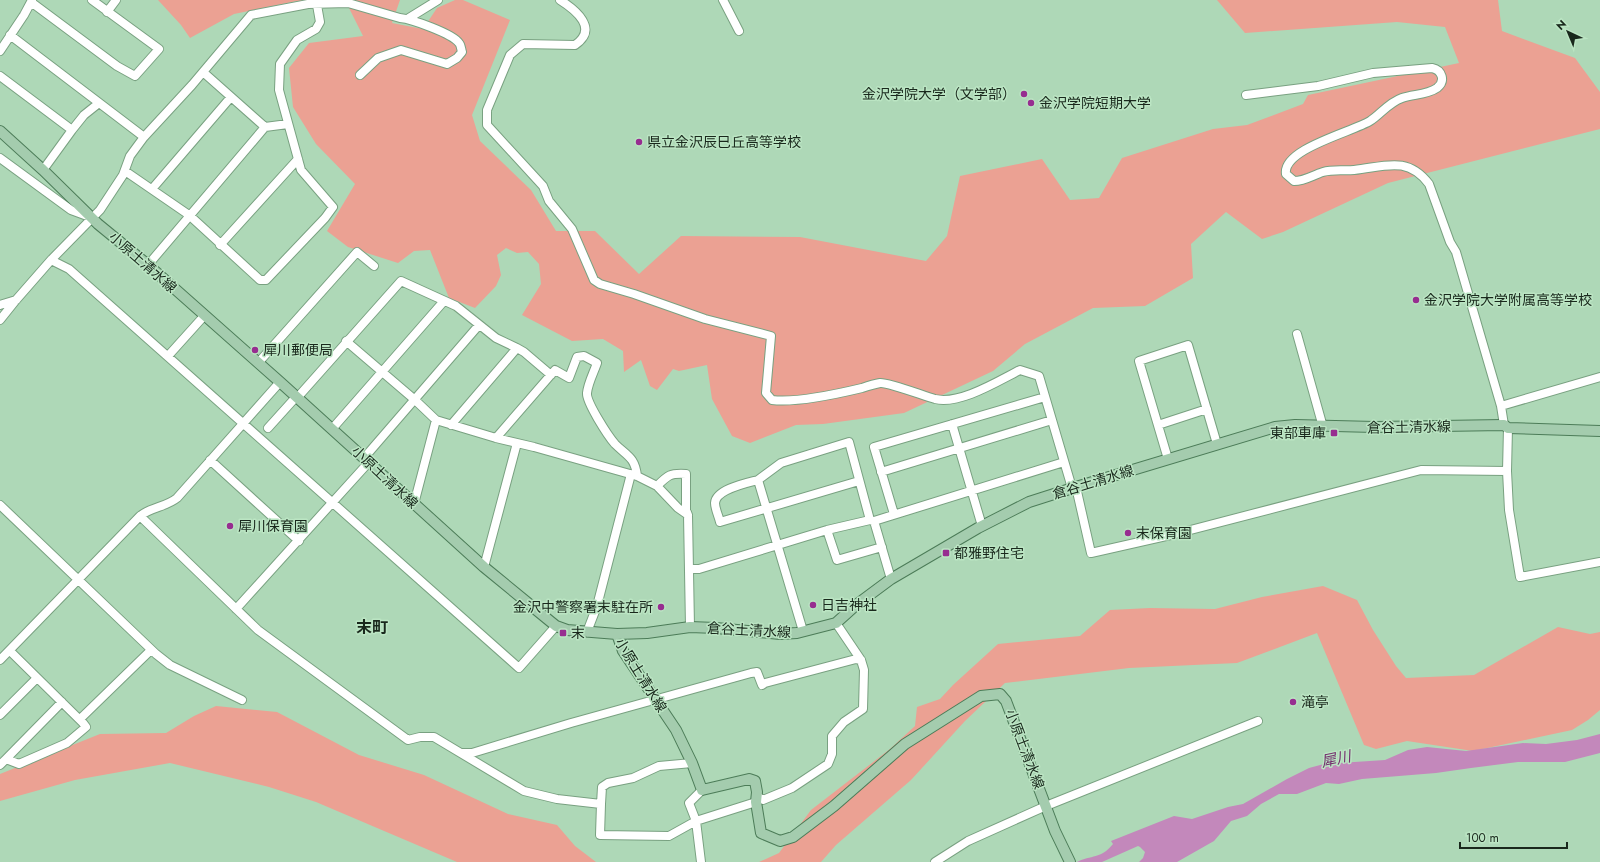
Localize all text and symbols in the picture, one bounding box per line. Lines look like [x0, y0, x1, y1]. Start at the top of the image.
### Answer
north arrow [1548, 12, 1588, 52]
text: N [1552, 16, 1570, 34]
place label: 金沢学院大学（文学部） [862, 84, 1016, 104]
marker: 金沢学院大学（文学部） [1019, 89, 1029, 99]
place label: 金沢学院短期大学 [1039, 93, 1151, 113]
marker: 金沢学院短期大学 [1026, 98, 1036, 108]
place label: 県立金沢辰巳丘高等学校 [647, 132, 801, 152]
marker: 県立金沢辰巳丘高等学校 [634, 137, 644, 147]
street label: 小原土清水線 [105, 227, 181, 297]
place label: 金沢学院大学附属高等学校 [1424, 290, 1592, 310]
marker: 金沢学院大学附属高等学校 [1411, 295, 1421, 305]
place label: 犀川郵便局 [263, 340, 333, 360]
marker: 犀川郵便局 [250, 345, 260, 355]
street label: 倉谷土清水線 [1367, 416, 1451, 438]
place label: 東部車庫 [1270, 423, 1326, 443]
marker: 東部車庫 [1329, 428, 1339, 438]
street label: 小原土清水線 [347, 441, 423, 513]
street label: 倉谷土清水線 [1050, 460, 1136, 504]
place label: 犀川保育園 [238, 516, 308, 536]
marker: 犀川保育園 [225, 521, 235, 531]
place label: 末保育園 [1136, 523, 1192, 543]
marker: 末保育園 [1123, 528, 1133, 538]
place label: 都雅野住宅 [954, 543, 1024, 563]
marker: 都雅野住宅 [941, 548, 951, 558]
place label: 日吉神社 [821, 595, 877, 615]
place label: 金沢中警察署末駐在所 [513, 597, 653, 617]
marker: 日吉神社 [808, 600, 818, 610]
marker: 金沢中警察署末駐在所 [656, 602, 666, 612]
district label: 末町 [356, 616, 388, 639]
street label: 倉谷土清水線 [707, 618, 791, 642]
place label: 末 [571, 623, 585, 643]
marker: 末 [558, 628, 568, 638]
street label: 小原土清水線 [610, 634, 672, 716]
place label: 滝亭 [1301, 692, 1329, 712]
marker: 滝亭 [1288, 697, 1298, 707]
street label: 小原土清水線 [1001, 706, 1049, 792]
water label: 犀川 [1319, 745, 1355, 773]
scale bar [1460, 824, 1567, 850]
text: 100 m [1466, 829, 1499, 847]

